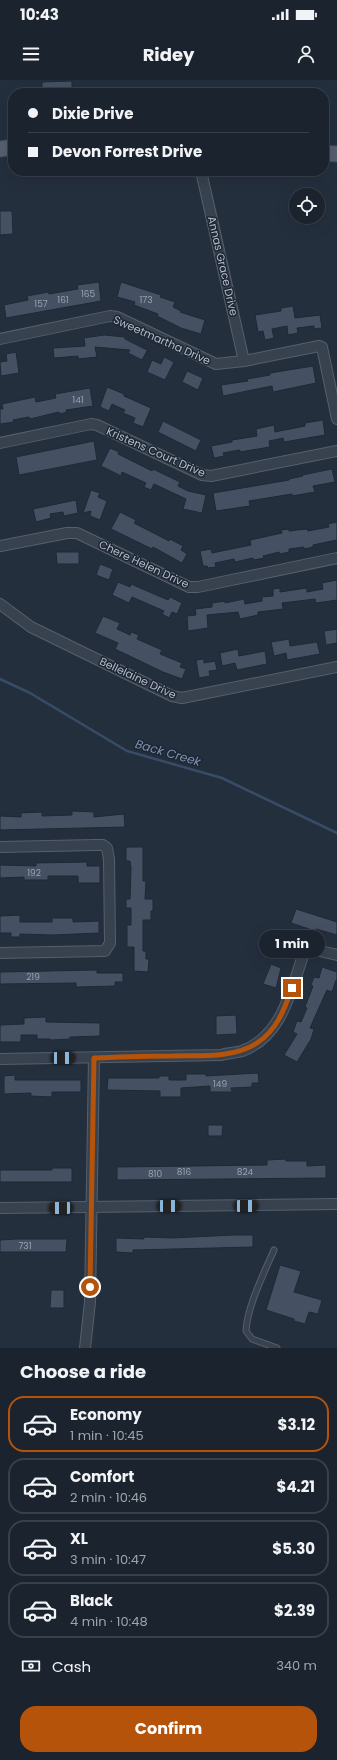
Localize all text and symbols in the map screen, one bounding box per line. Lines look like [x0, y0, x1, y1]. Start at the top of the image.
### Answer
text: 10:43 [20, 4, 59, 25]
text: Ridey [143, 42, 194, 67]
icon: menu [20, 43, 42, 65]
icon: person [295, 43, 317, 65]
text: Dixie Drive [52, 103, 133, 124]
text: Devon Forrest Drive [52, 141, 202, 162]
map controls [289, 188, 325, 224]
button: locate [289, 188, 325, 224]
street label: Annas Grace Drive [204, 215, 242, 318]
house number: 165 [81, 288, 95, 300]
house number: 161 [57, 294, 69, 306]
house number: 173 [139, 294, 153, 306]
house number: 157 [34, 298, 48, 310]
street label: Sweetmartha Drive [111, 311, 213, 369]
house number: 141 [72, 394, 84, 406]
street label: Kristens Court Drive [104, 423, 208, 481]
street label: Chere Helen Drive [96, 536, 192, 592]
street label: Bellelaine Drive [97, 653, 179, 703]
water label: Back Creek [133, 735, 204, 770]
house number: 192 [27, 867, 41, 879]
callout: 1 min [259, 930, 325, 958]
text: 1 min [275, 934, 309, 953]
house number: 219 [26, 971, 40, 983]
route end [283, 979, 301, 997]
car [51, 1052, 75, 1064]
house number: 149 [213, 1078, 227, 1090]
house number: 816 [177, 1166, 191, 1178]
house number: 824 [237, 1166, 254, 1178]
house number: 810 [148, 1168, 162, 1180]
car [157, 1200, 181, 1212]
car [234, 1200, 258, 1212]
car [49, 1202, 73, 1214]
house number: 731 [18, 1240, 32, 1252]
route start [81, 1278, 99, 1296]
text: Choose a ride [20, 1359, 146, 1384]
text: Economy [70, 1404, 142, 1425]
icon: car [22, 1406, 58, 1442]
text: $3.12 [278, 1414, 315, 1435]
text: 1 min · 10:45 [70, 1426, 144, 1445]
text: Comfort [70, 1466, 134, 1487]
icon: car [22, 1468, 58, 1504]
text: $4.21 [277, 1476, 315, 1497]
text: 2 min · 10:46 [70, 1488, 147, 1507]
text: XL [70, 1528, 88, 1549]
icon: car [22, 1530, 58, 1566]
text: $5.30 [272, 1538, 315, 1559]
text: 3 min · 10:47 [70, 1550, 146, 1569]
text: Black [70, 1590, 113, 1611]
icon: car [22, 1592, 58, 1628]
text: $2.39 [274, 1600, 315, 1621]
text: 4 min · 10:48 [70, 1612, 148, 1631]
icon: cash [20, 1655, 42, 1677]
text: Cash [52, 1656, 91, 1677]
text: 340 m [276, 1656, 317, 1675]
button: Confirm [20, 1706, 317, 1752]

